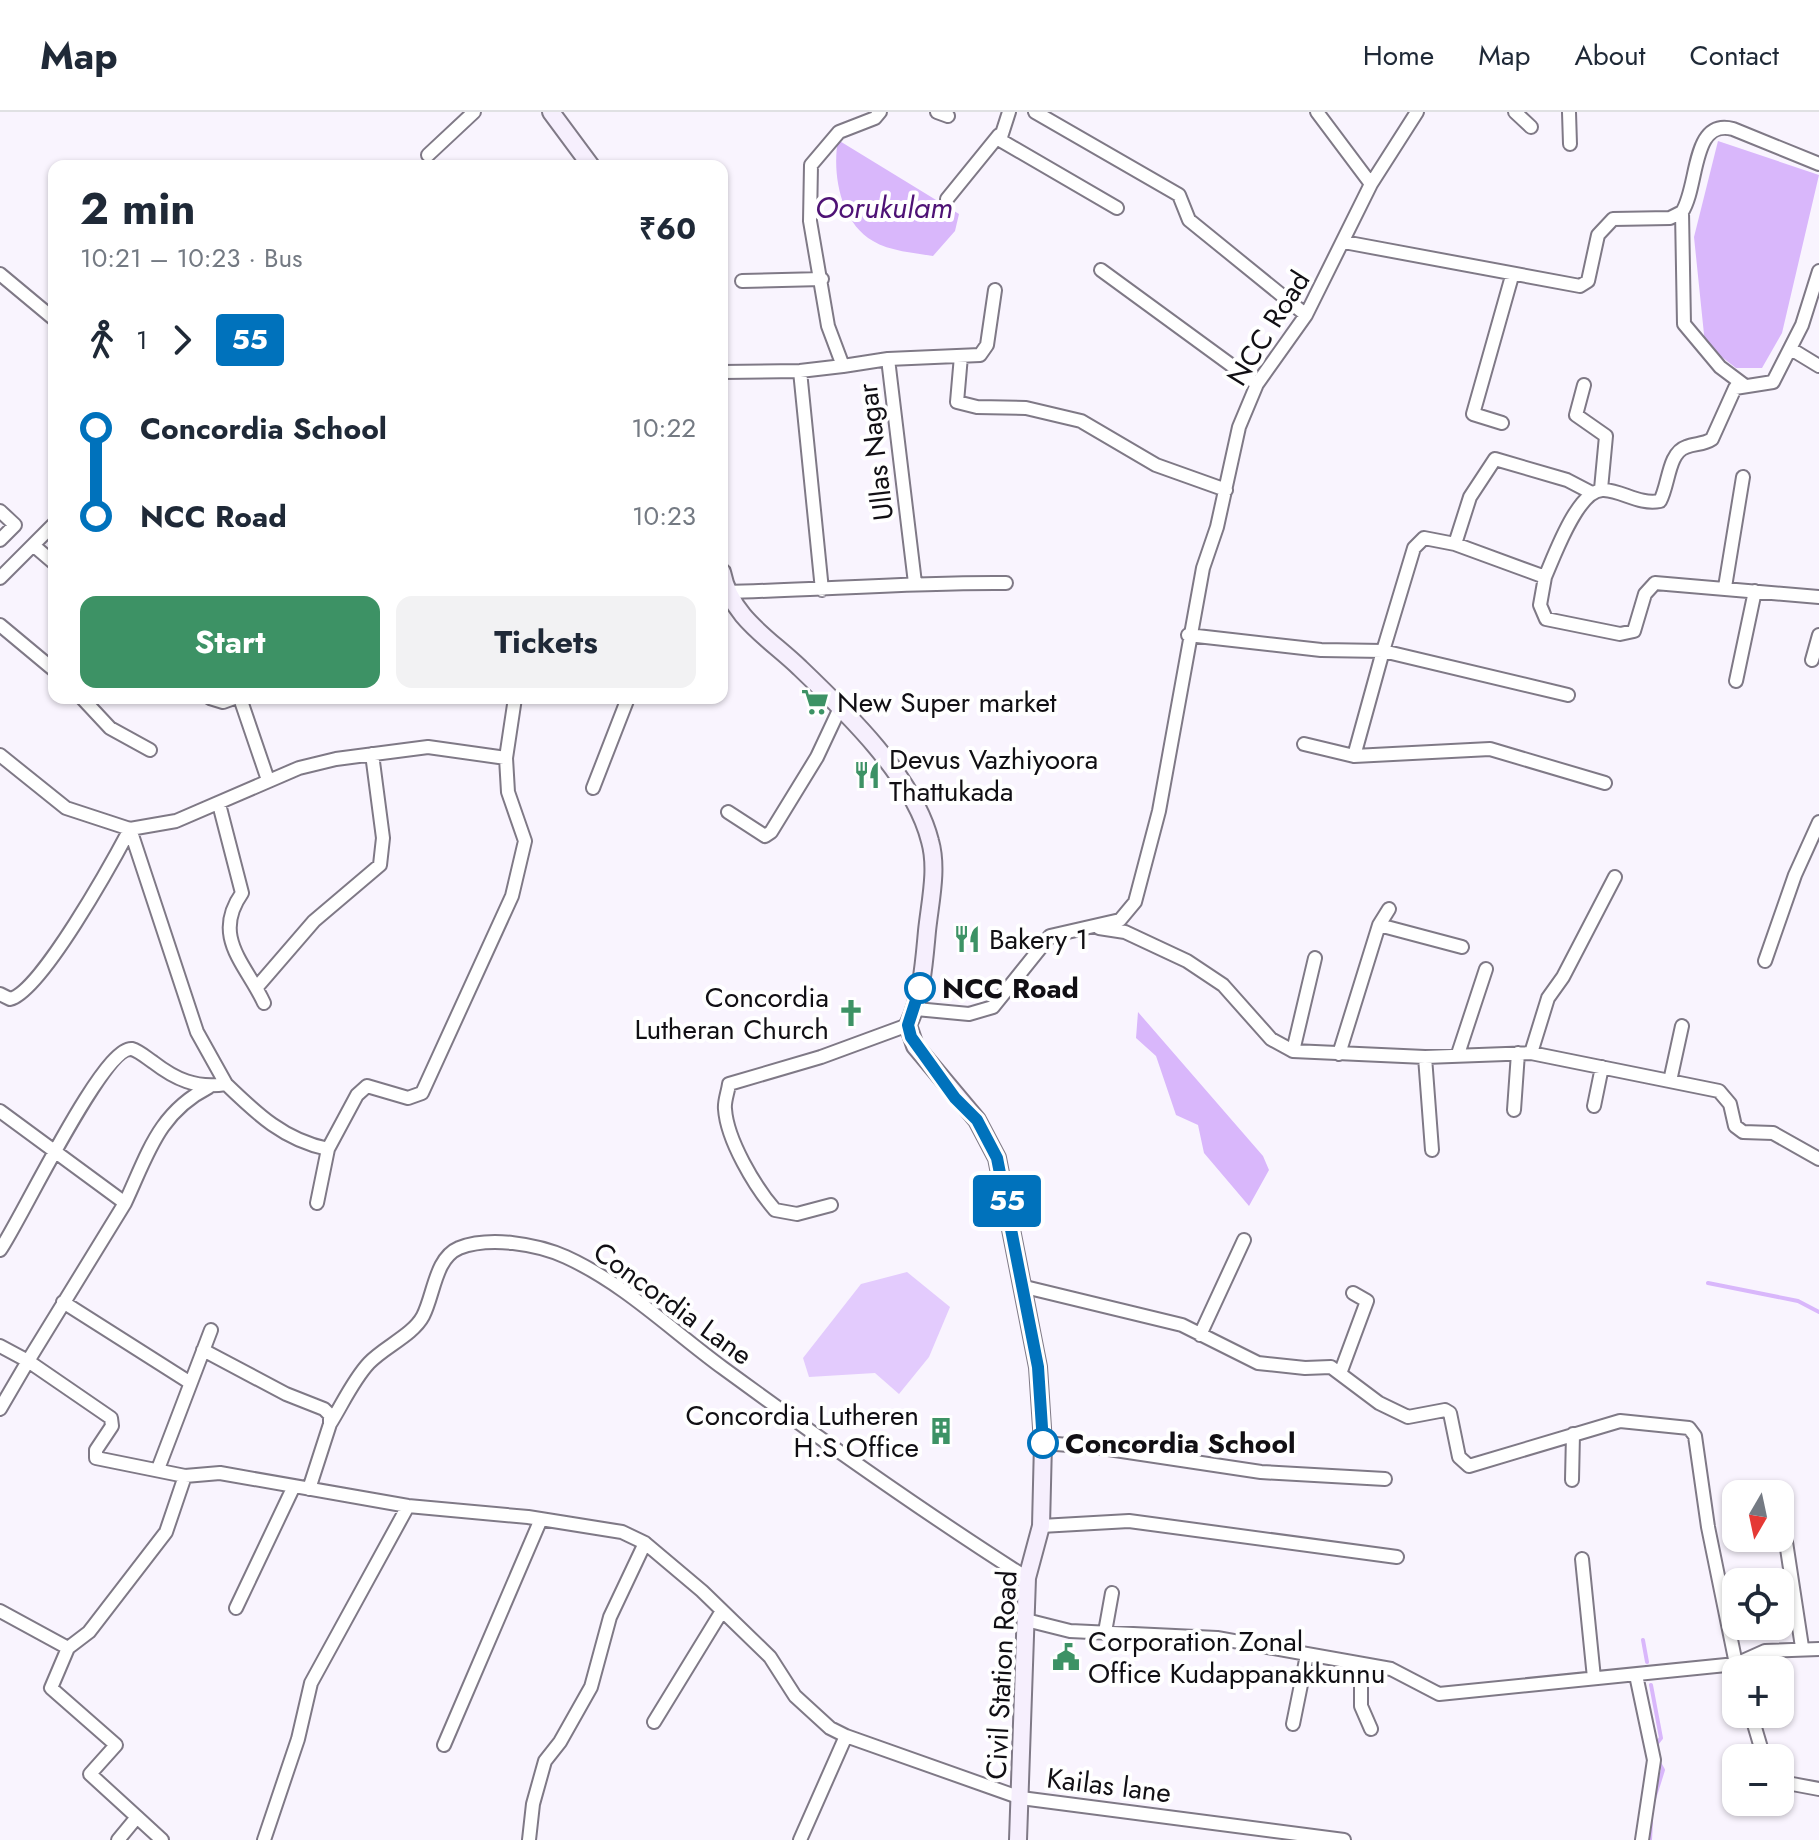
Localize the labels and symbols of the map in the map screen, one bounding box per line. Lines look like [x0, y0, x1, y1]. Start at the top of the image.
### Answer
water label: Oorukulam [815, 186, 953, 229]
street label: NCC Road [1217, 263, 1320, 394]
street label: Ullas Nagar [847, 381, 904, 523]
place label: New Super market [837, 682, 1057, 723]
supermarket icon: New Super market [800, 687, 830, 717]
place label: Devus Vazhiyoora Thattukada [889, 739, 1098, 812]
restaurant icon: Devus Vazhiyoora Thattukada [852, 760, 882, 790]
place label: Bakery 1 [989, 919, 1088, 960]
restaurant icon: Bakery 1 [952, 924, 982, 954]
place label: NCC Road [942, 968, 1079, 1009]
marker: NCC Road [905, 973, 935, 1003]
place label: Concordia Lutheran Church [634, 977, 829, 1050]
church icon: Concordia Lutheran Church [836, 998, 866, 1028]
line badge: 55 [971, 1175, 1043, 1227]
street label: Concordia Lane [585, 1232, 761, 1375]
place label: Concordia Lutheren H.S Office [686, 1395, 919, 1468]
building icon: Concordia Lutheren H.S Office [926, 1416, 956, 1446]
place label: Concordia School [1065, 1423, 1295, 1464]
marker: Concordia School [1028, 1428, 1058, 1458]
north arrow [1722, 1480, 1794, 1552]
street label: Civil Station Road [976, 1569, 1027, 1781]
place label: Corporation Zonal Office Kudappanakkunnu [1088, 1621, 1385, 1694]
public building icon: Corporation Zonal Office Kudappanakkunnu [1051, 1642, 1081, 1672]
street label: Kailas lane [1044, 1758, 1174, 1813]

